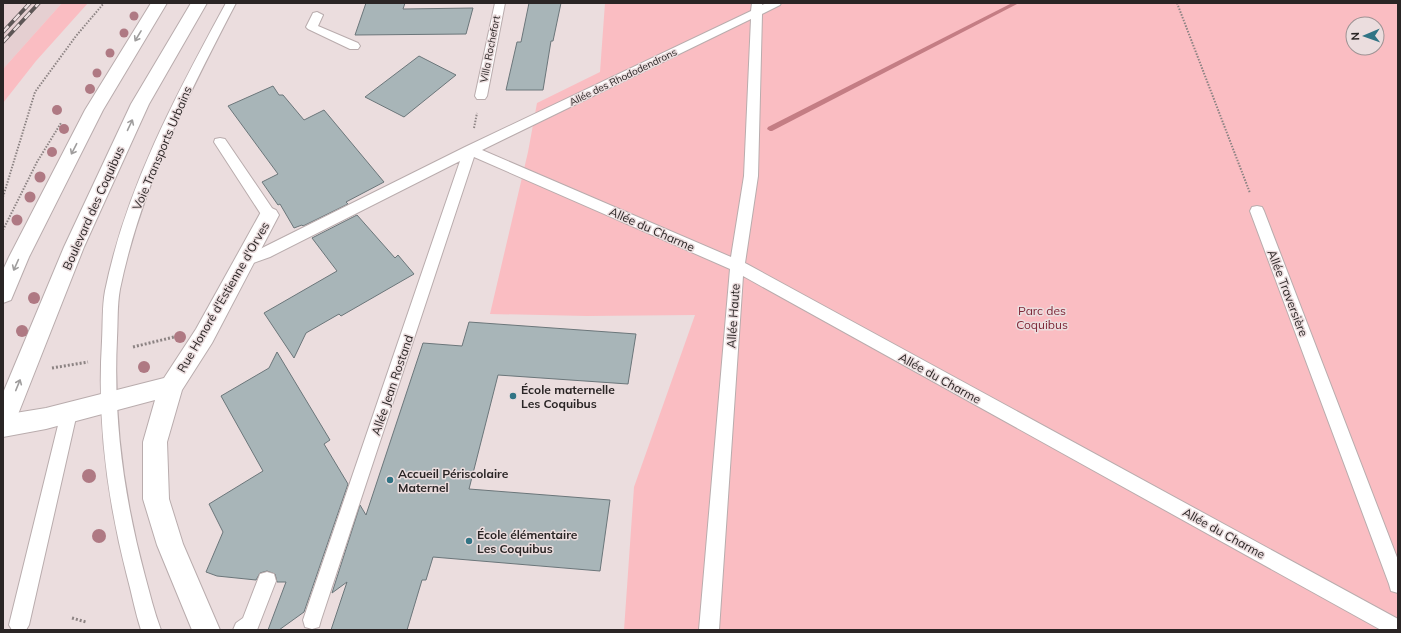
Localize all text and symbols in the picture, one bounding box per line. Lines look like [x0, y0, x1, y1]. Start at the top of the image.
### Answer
street label: Villa Rochefort [477, 14, 503, 84]
north arrow [1345, 16, 1385, 56]
one-way arrow [134, 30, 142, 42]
text: N [1348, 32, 1362, 41]
street label: Allée des Rhododendrons [567, 45, 679, 109]
street label: Voie Transports Urbains [129, 84, 195, 212]
one-way arrow [127, 119, 134, 131]
one-way arrow [70, 143, 78, 155]
street label: Boulevard des Coquibus [59, 144, 127, 272]
street label: Allée du Charme [607, 203, 697, 255]
street label: Rue Honoré d'Estienne d'Orves [174, 219, 272, 375]
street label: Allée Traversière [1265, 247, 1311, 339]
one-way arrow [12, 259, 19, 271]
street label: Allée Haute [723, 283, 743, 349]
park label: Parc des Coquibus [1016, 303, 1068, 332]
street label: Allée Jean Rostand [368, 333, 416, 437]
street label: Allée du Charme [896, 349, 984, 407]
one-way arrow [14, 380, 22, 392]
place label: École maternelle Les Coquibus [521, 382, 615, 411]
marker: École maternelle Les Coquibus [508, 391, 518, 401]
place label: Accueil Périscolaire Maternel [398, 466, 509, 495]
marker: Accueil Périscolaire Maternel [385, 475, 395, 485]
street label: Allée du Charme [1180, 504, 1268, 562]
place label: École élémentaire Les Coquibus [477, 527, 578, 556]
marker: École élémentaire Les Coquibus [464, 536, 474, 546]

